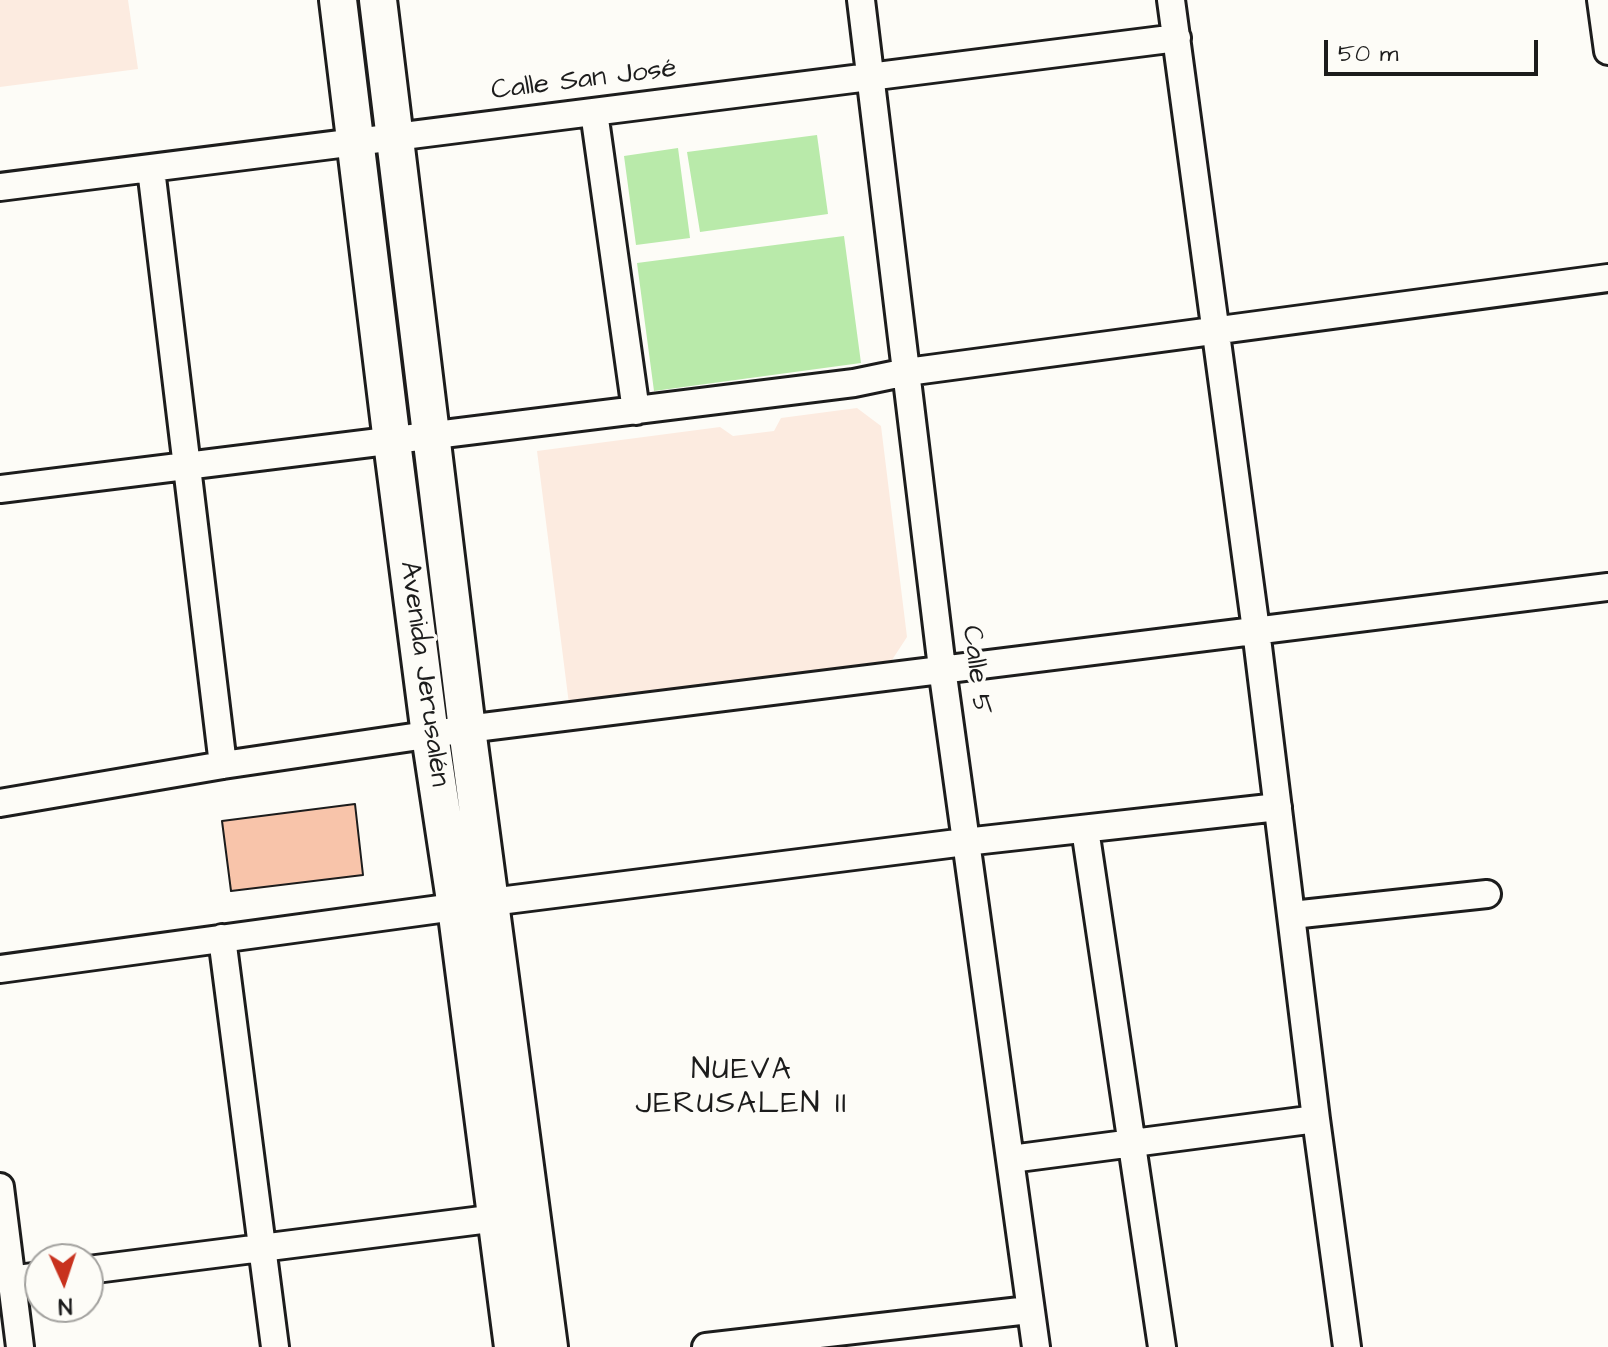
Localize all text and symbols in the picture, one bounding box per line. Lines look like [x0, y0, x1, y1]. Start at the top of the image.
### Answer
scale bar [1328, 24, 1542, 74]
text: 50 m [1338, 37, 1398, 71]
street label: Calle San José [489, 53, 679, 109]
street label: Avenida Jerusalén [391, 559, 455, 789]
street label: Calle 5 [953, 624, 997, 716]
district label: NUEVA JERUSALEN II [636, 1054, 848, 1124]
north arrow [24, 1243, 104, 1323]
text: N [57, 1290, 73, 1321]

